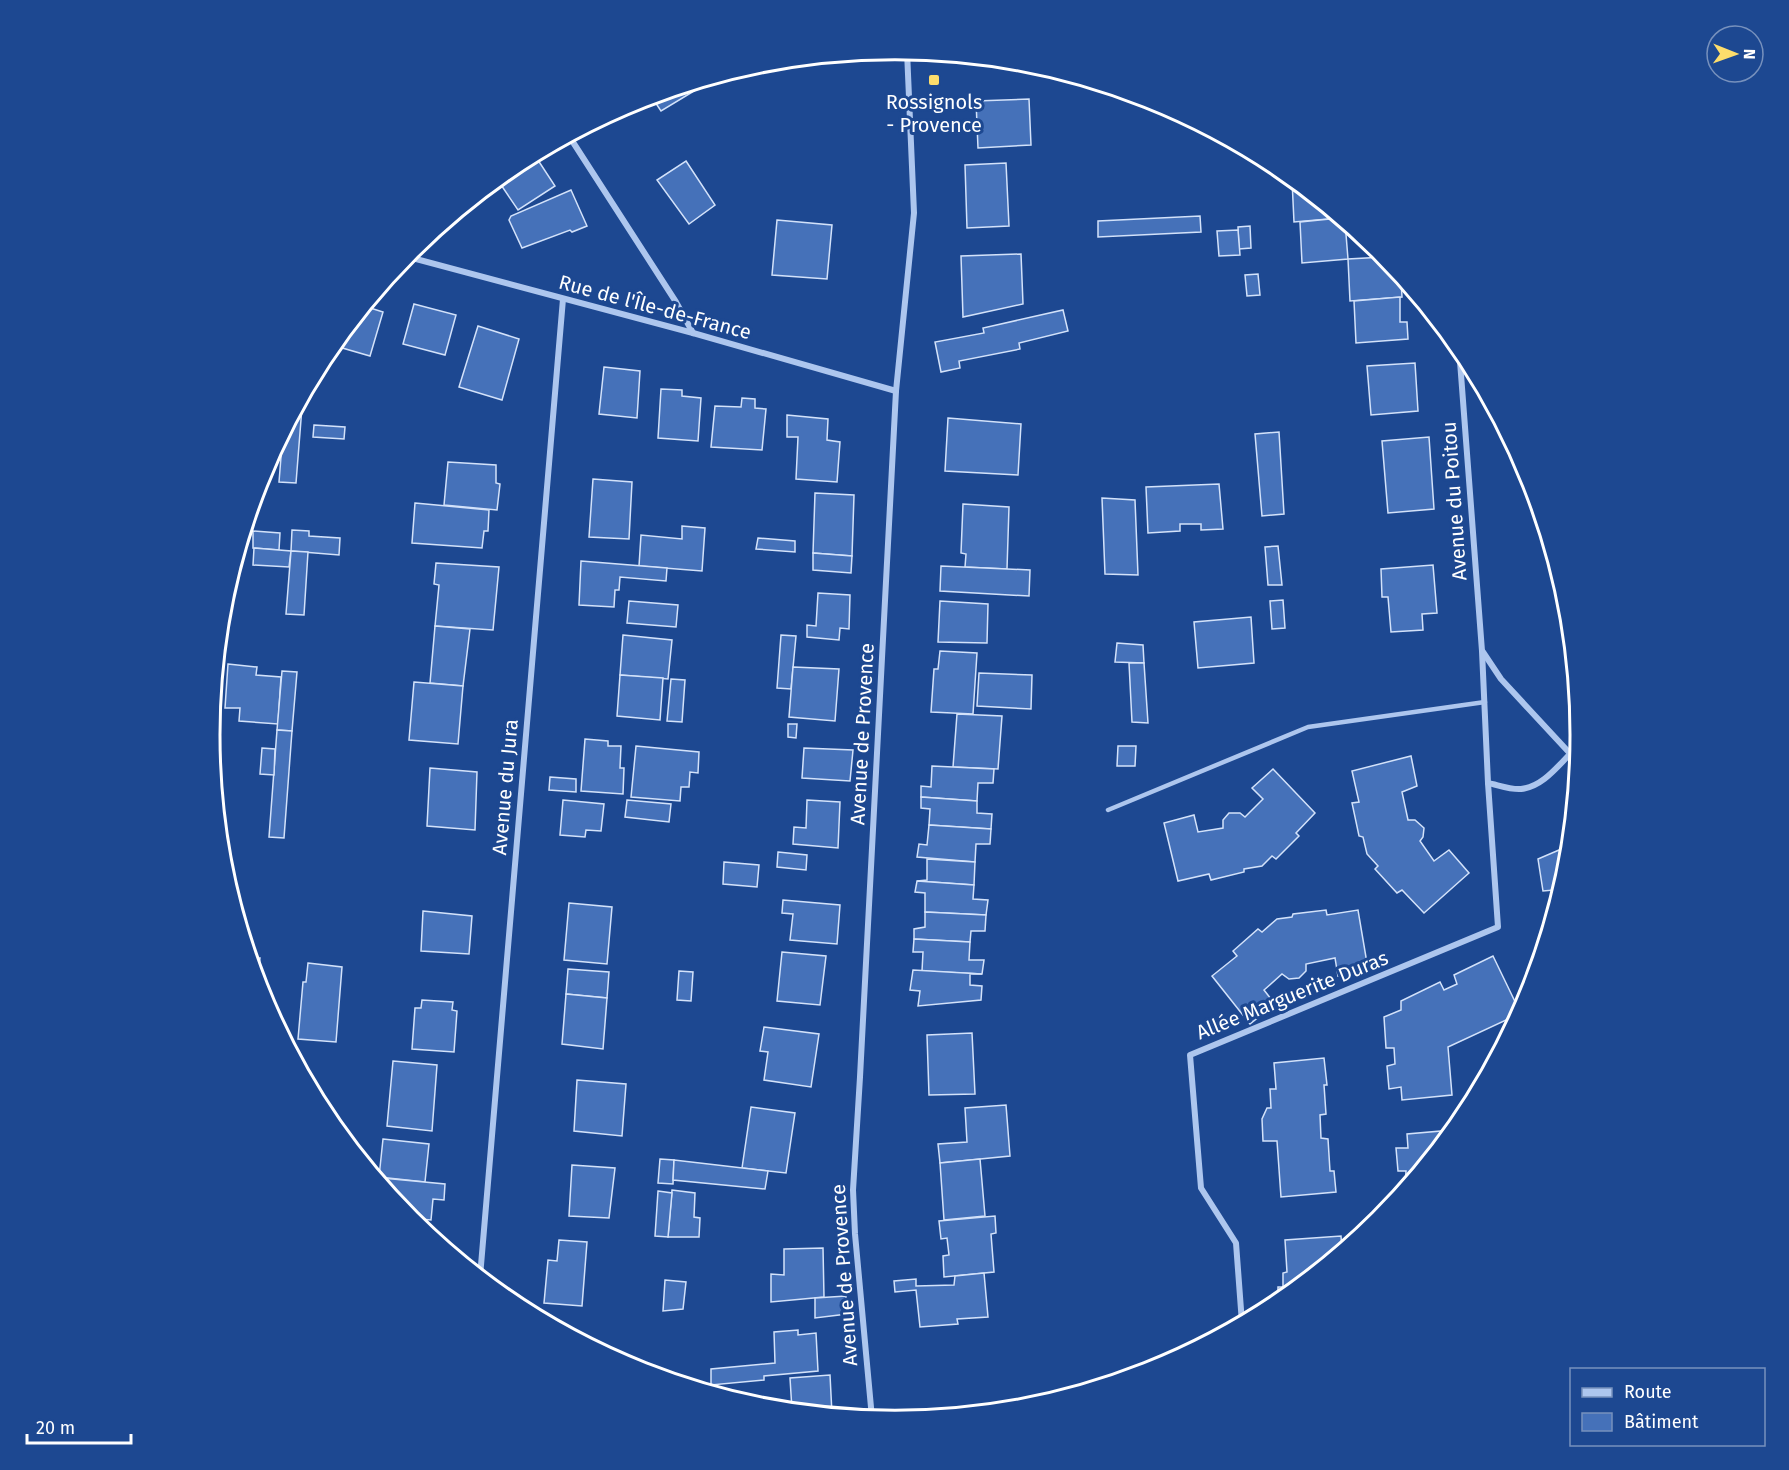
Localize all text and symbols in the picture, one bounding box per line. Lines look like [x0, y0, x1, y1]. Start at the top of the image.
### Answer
north arrow [1705, 24, 1765, 84]
text: N [1740, 49, 1759, 60]
marker: Rossignols - Provence [927, 73, 941, 87]
place label: Rossignols - Provence [886, 90, 982, 137]
street label: Rue de l'Île-de-France [556, 270, 754, 344]
street label: Avenue du Poitou [1436, 421, 1472, 581]
street label: Avenue de Provence [845, 642, 879, 826]
street label: Avenue du Jura [487, 718, 523, 856]
street label: Allée Marguerite Duras [1193, 946, 1391, 1044]
street label: Avenue de Provence [826, 1183, 862, 1367]
legend [1570, 1368, 1765, 1446]
text: Route [1624, 1381, 1672, 1403]
scale bar [27, 1407, 130, 1445]
text: Bâtiment [1624, 1411, 1699, 1433]
text: 20 m [36, 1417, 75, 1439]

